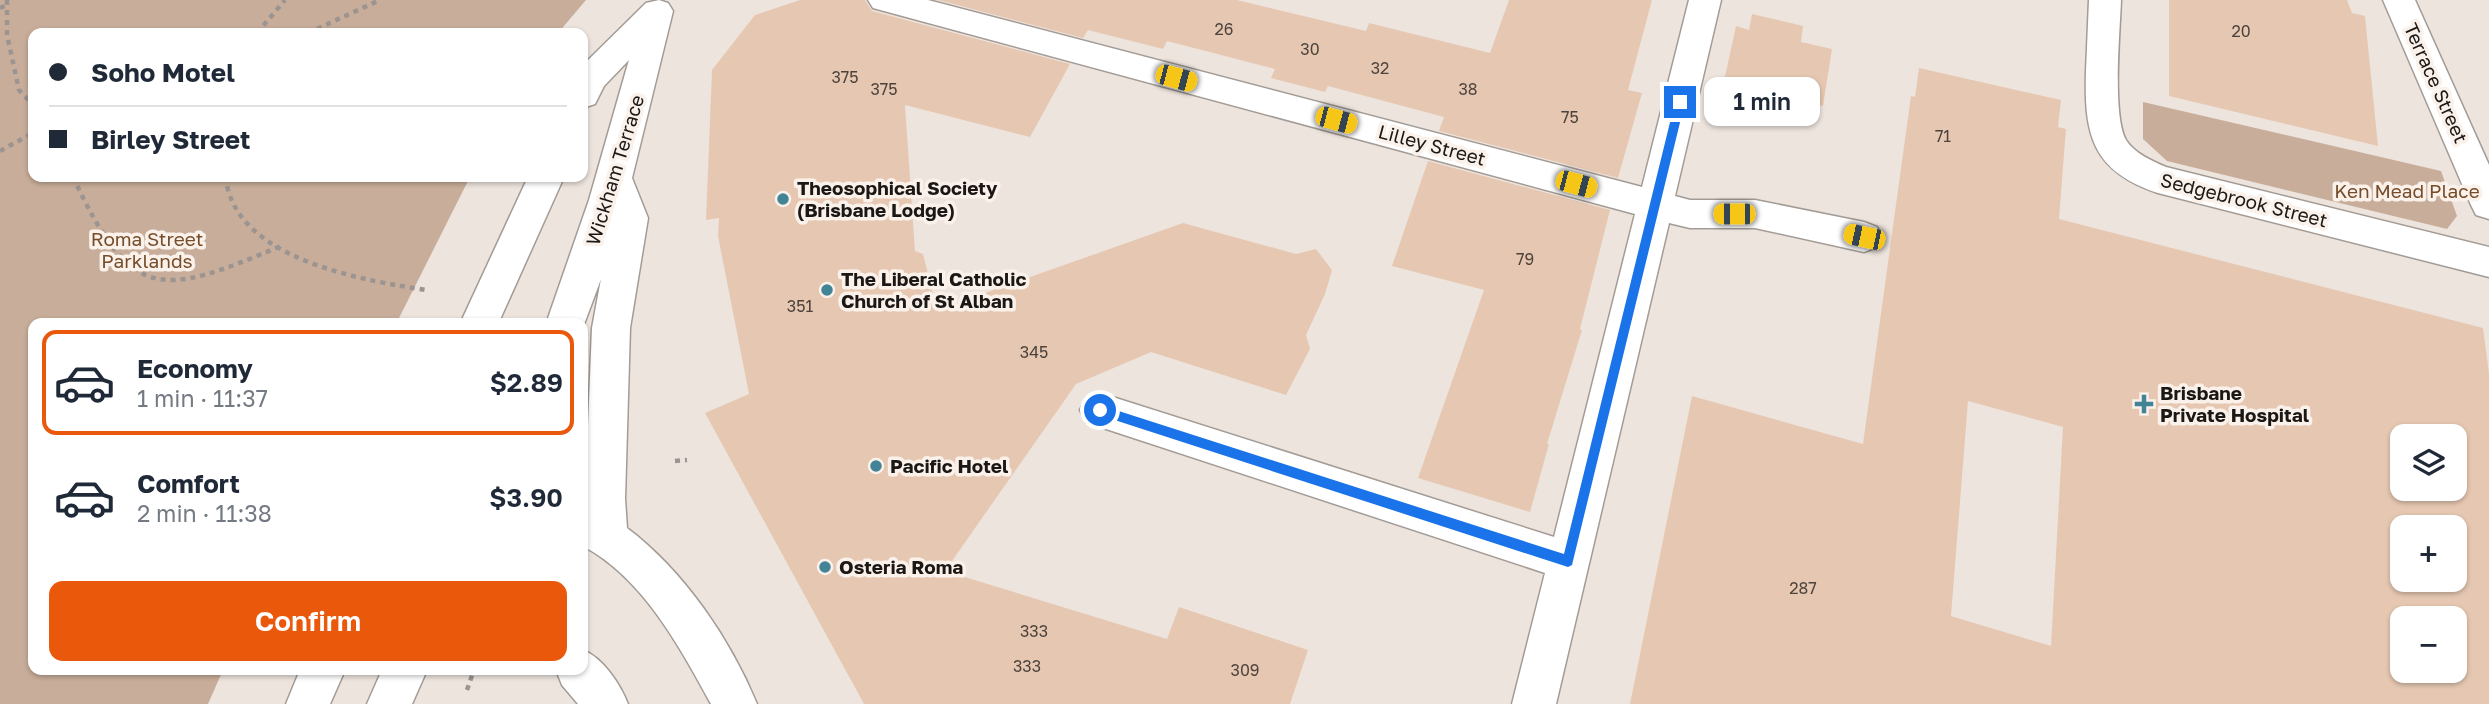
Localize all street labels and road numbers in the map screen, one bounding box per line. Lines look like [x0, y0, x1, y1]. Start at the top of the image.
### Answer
street label: Terrace Street [2400, 19, 2473, 146]
street label: Wickham Terrace [581, 92, 648, 248]
street label: Lilley Street [1376, 119, 1488, 170]
street label: Sedgebrook Street [2158, 168, 2330, 231]

